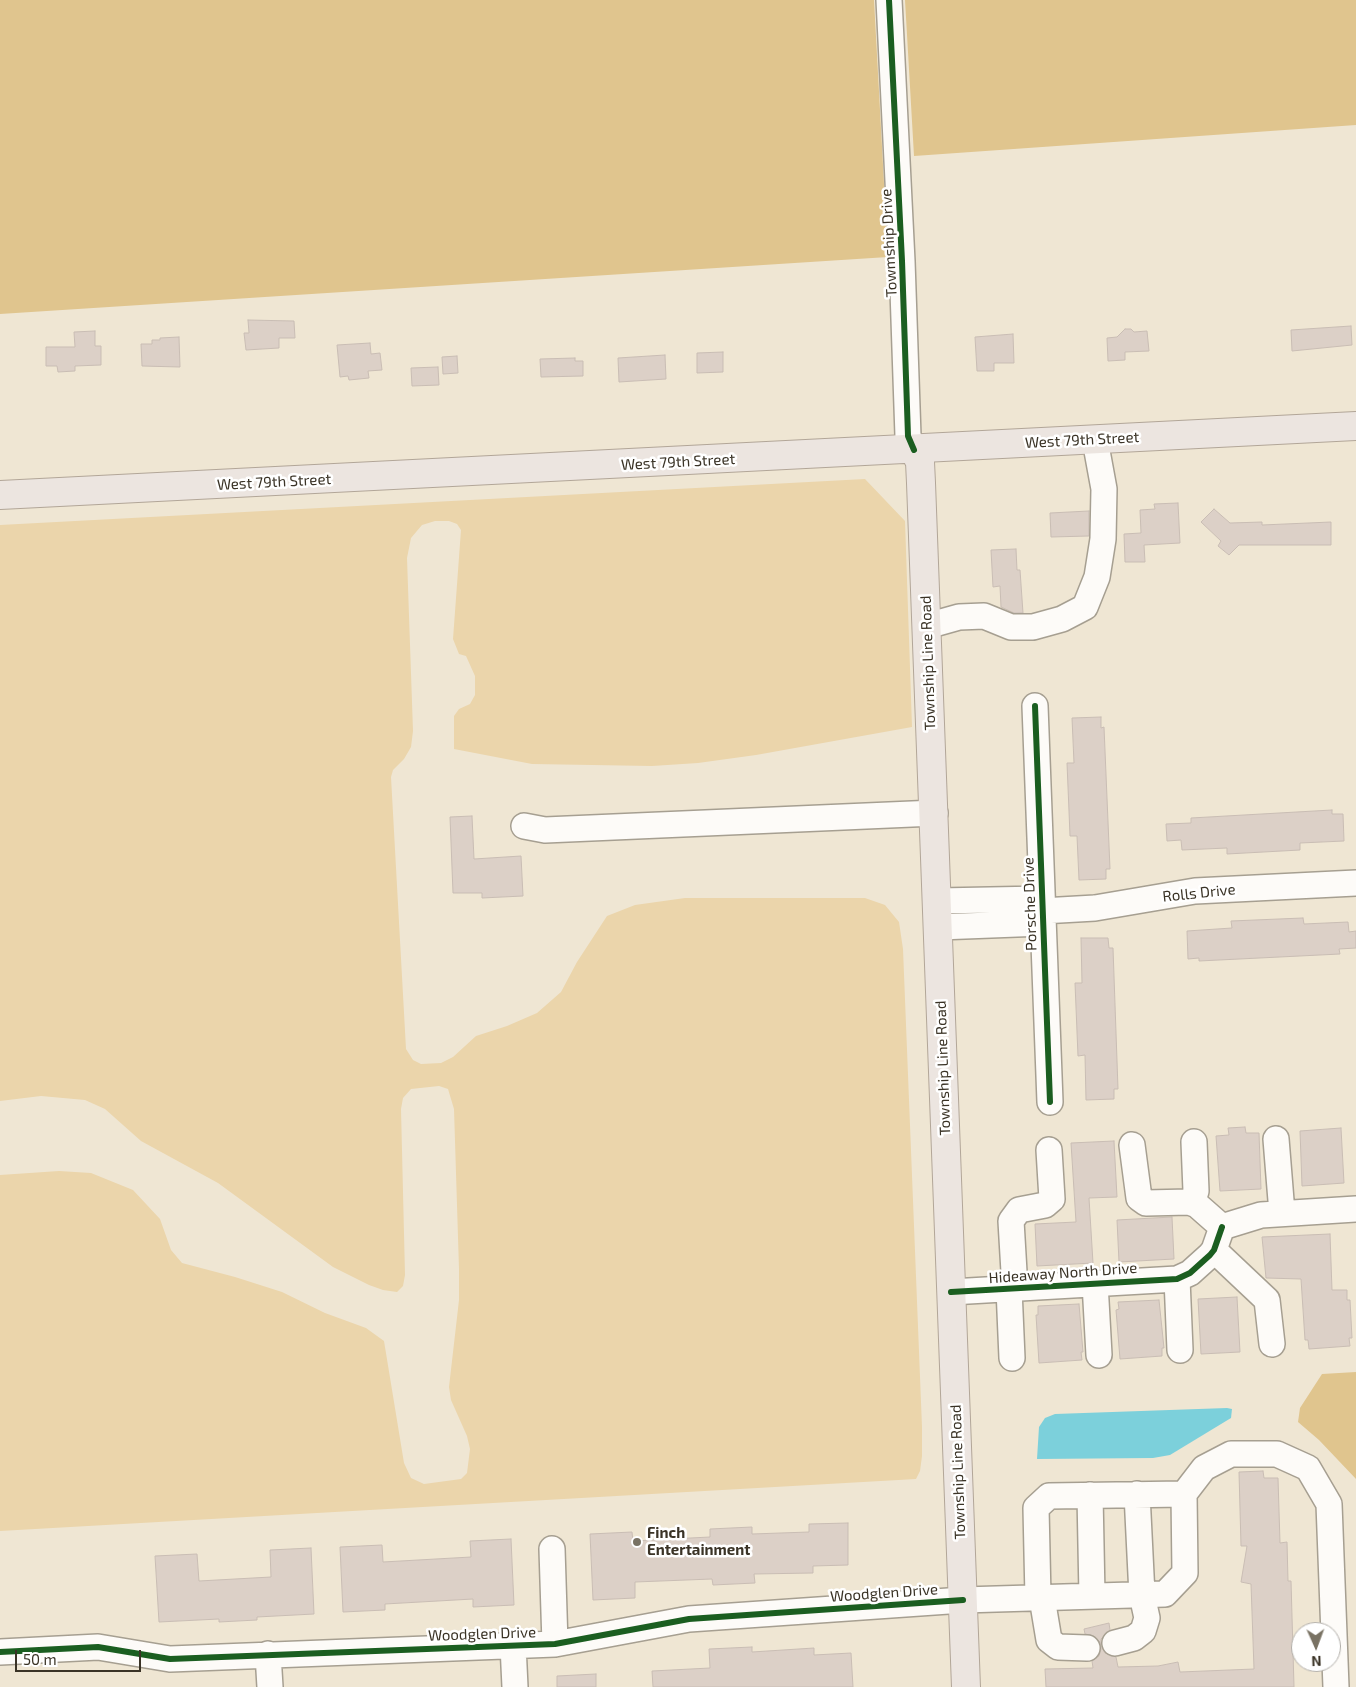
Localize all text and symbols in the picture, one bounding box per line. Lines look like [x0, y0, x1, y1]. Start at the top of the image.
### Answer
street label: Towmship Drive [877, 188, 901, 298]
street label: West 79th Street [1024, 428, 1140, 452]
street label: West 79th Street [620, 450, 736, 474]
street label: West 79th Street [216, 470, 332, 494]
street label: Township Line Road [917, 595, 939, 731]
street label: Porsche Drive [1019, 857, 1041, 951]
street label: Rolls Drive [1162, 880, 1236, 906]
street label: Township Line Road [932, 1000, 954, 1136]
street label: Hideaway North Drive [988, 1259, 1138, 1287]
street label: Township Line Road [947, 1404, 969, 1540]
place label: Finch Entertainment [647, 1524, 750, 1559]
marker: Finch Entertainment [631, 1536, 643, 1548]
street label: Woodglen Drive [829, 1580, 939, 1606]
north arrow [1291, 1622, 1341, 1672]
street label: Woodglen Drive [428, 1623, 536, 1645]
scale bar [18, 1640, 144, 1672]
text: 50 m [23, 1650, 57, 1668]
text: N [1311, 1653, 1322, 1670]

